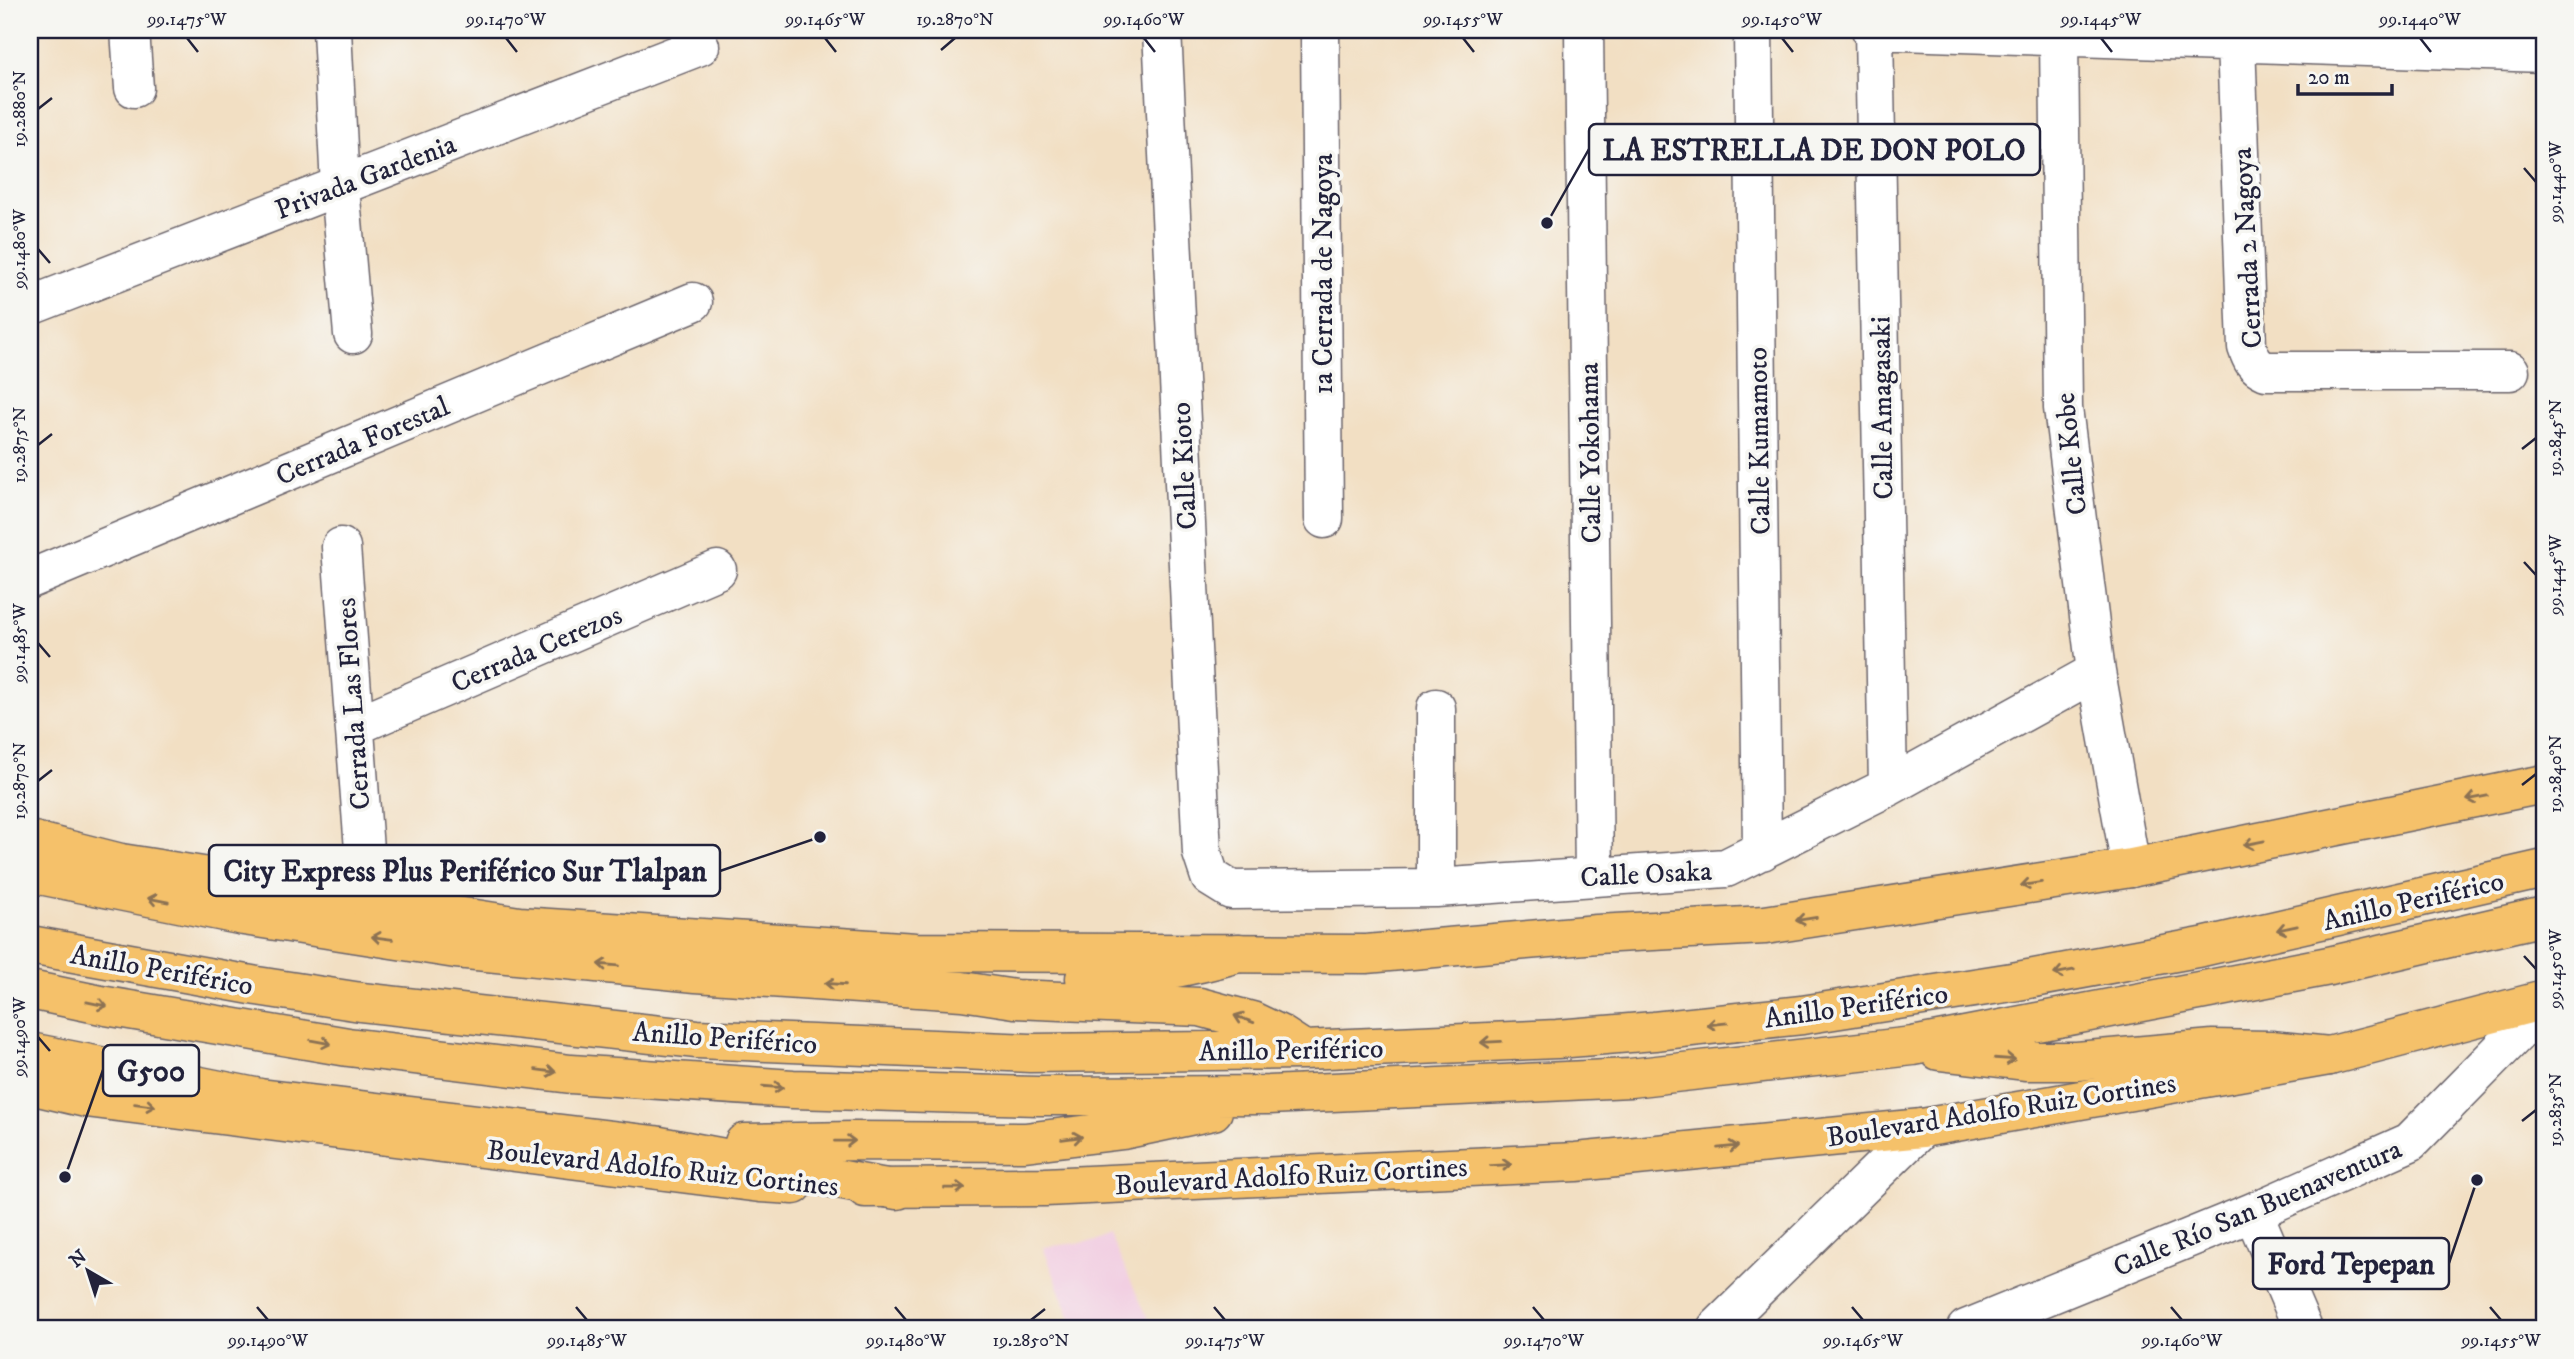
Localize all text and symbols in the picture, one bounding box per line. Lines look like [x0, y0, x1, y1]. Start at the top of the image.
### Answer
text: 99.1475°W [146, 9, 227, 31]
text: 99.1470°W [465, 9, 547, 31]
text: 99.1465°W [784, 9, 865, 31]
text: 19.2870°N [916, 9, 994, 31]
text: 99.1460°W [1103, 9, 1185, 31]
text: 99.1455°W [1422, 9, 1503, 31]
text: 99.1450°W [1741, 9, 1822, 31]
text: 99.1445°W [2060, 9, 2142, 31]
text: 99.1440°W [2378, 9, 2461, 31]
scale bar [2298, 52, 2392, 96]
text: 20 m [2308, 65, 2350, 91]
text: 19.2880°N [9, 70, 31, 147]
callout: LA ESTRELLA DE DON POLO [1589, 124, 2040, 175]
street label: Privada Gardenia [270, 127, 461, 228]
text: LA ESTRELLA DE DON POLO [1603, 133, 2025, 170]
text: 99.1440°W [2545, 141, 2567, 224]
street label: Cerrada 2 Nagoya [2225, 146, 2270, 349]
street label: 1a Cerrada de Nagoya [1306, 153, 1341, 395]
text: 99.1480°W [9, 208, 31, 290]
street label: Calle Amagasaki [1863, 316, 1902, 500]
street label: Calle Kumamoto [1740, 347, 1779, 535]
street label: Calle Yokohama [1571, 362, 1610, 544]
street label: Cerrada Forestal [271, 389, 455, 494]
street label: Calle Kobe [2048, 391, 2095, 517]
text: 19.2845°N [2545, 399, 2567, 477]
street label: Calle Kioto [1164, 401, 1205, 531]
text: 19.2875°N [9, 407, 31, 483]
text: 99.1445°W [2545, 534, 2567, 616]
street label: Cerrada Las Flores [329, 597, 378, 811]
street label: Cerrada Cerezos [446, 598, 627, 701]
text: 99.1485°W [9, 603, 31, 684]
text: 19.2840°N [2545, 735, 2567, 813]
text: 19.2870°N [9, 742, 31, 820]
one-way arrow [2466, 791, 2489, 805]
one-way arrow [2243, 836, 2266, 850]
callout: City Express Plus Periférico Sur Tlalpan [209, 845, 720, 896]
text: City Express Plus Periférico Sur Tlalpan [223, 854, 707, 891]
street label: Calle Osaka [1579, 854, 1713, 895]
street label: Anillo Periférico [2319, 864, 2507, 939]
one-way arrow [2020, 878, 2043, 891]
one-way arrow [147, 893, 170, 906]
one-way arrow [1795, 913, 1818, 926]
one-way arrow [2276, 922, 2299, 936]
text: 99.1450°W [2545, 929, 2567, 1010]
one-way arrow [371, 932, 394, 945]
street label: Anillo Periférico [68, 937, 256, 1004]
one-way arrow [597, 958, 620, 971]
one-way arrow [2053, 966, 2075, 980]
street label: Anillo Periférico [1762, 976, 1950, 1037]
one-way arrow [824, 977, 847, 990]
text: 99.1490°W [9, 996, 31, 1078]
one-way arrow [85, 997, 108, 1011]
one-way arrow [1234, 1012, 1256, 1024]
street label: Anillo Periférico [631, 1015, 818, 1062]
one-way arrow [1707, 1018, 1729, 1031]
street label: Anillo Periférico [1198, 1031, 1384, 1070]
one-way arrow [1479, 1035, 1502, 1048]
one-way arrow [309, 1036, 332, 1049]
callout: G500 [103, 1045, 199, 1096]
one-way arrow [1993, 1053, 2016, 1066]
text: G500 [117, 1054, 185, 1091]
one-way arrow [535, 1065, 557, 1078]
street label: Boulevard Adolfo Ruiz Cortines [1824, 1066, 2178, 1155]
text: 19.2835°N [2545, 1073, 2567, 1147]
one-way arrow [762, 1081, 784, 1094]
one-way arrow [133, 1099, 156, 1112]
one-way arrow [1061, 1131, 1083, 1144]
street label: Calle Río San Buenaventura [2108, 1132, 2407, 1285]
street label: Boulevard Adolfo Ruiz Cortines [485, 1133, 840, 1204]
one-way arrow [833, 1134, 856, 1148]
one-way arrow [1716, 1140, 1738, 1153]
street label: Boulevard Adolfo Ruiz Cortines [1114, 1150, 1468, 1203]
one-way arrow [1489, 1158, 1512, 1171]
one-way arrow [944, 1182, 967, 1195]
north arrow [52, 1236, 122, 1306]
callout: Ford Tepepan [2253, 1238, 2449, 1289]
text: N [65, 1245, 92, 1273]
text: Ford Tepepan [2267, 1247, 2435, 1284]
text: 99.1490°W [227, 1330, 309, 1352]
text: 99.1485°W [546, 1330, 627, 1352]
text: 99.1480°W [865, 1330, 947, 1352]
text: 19.2850°N [993, 1330, 1070, 1352]
text: 99.1475°W [1184, 1330, 1265, 1352]
text: 99.1470°W [1503, 1330, 1585, 1352]
text: 99.1465°W [1822, 1330, 1903, 1352]
text: 99.1460°W [2141, 1330, 2223, 1352]
text: 99.1455°W [2460, 1330, 2541, 1352]

